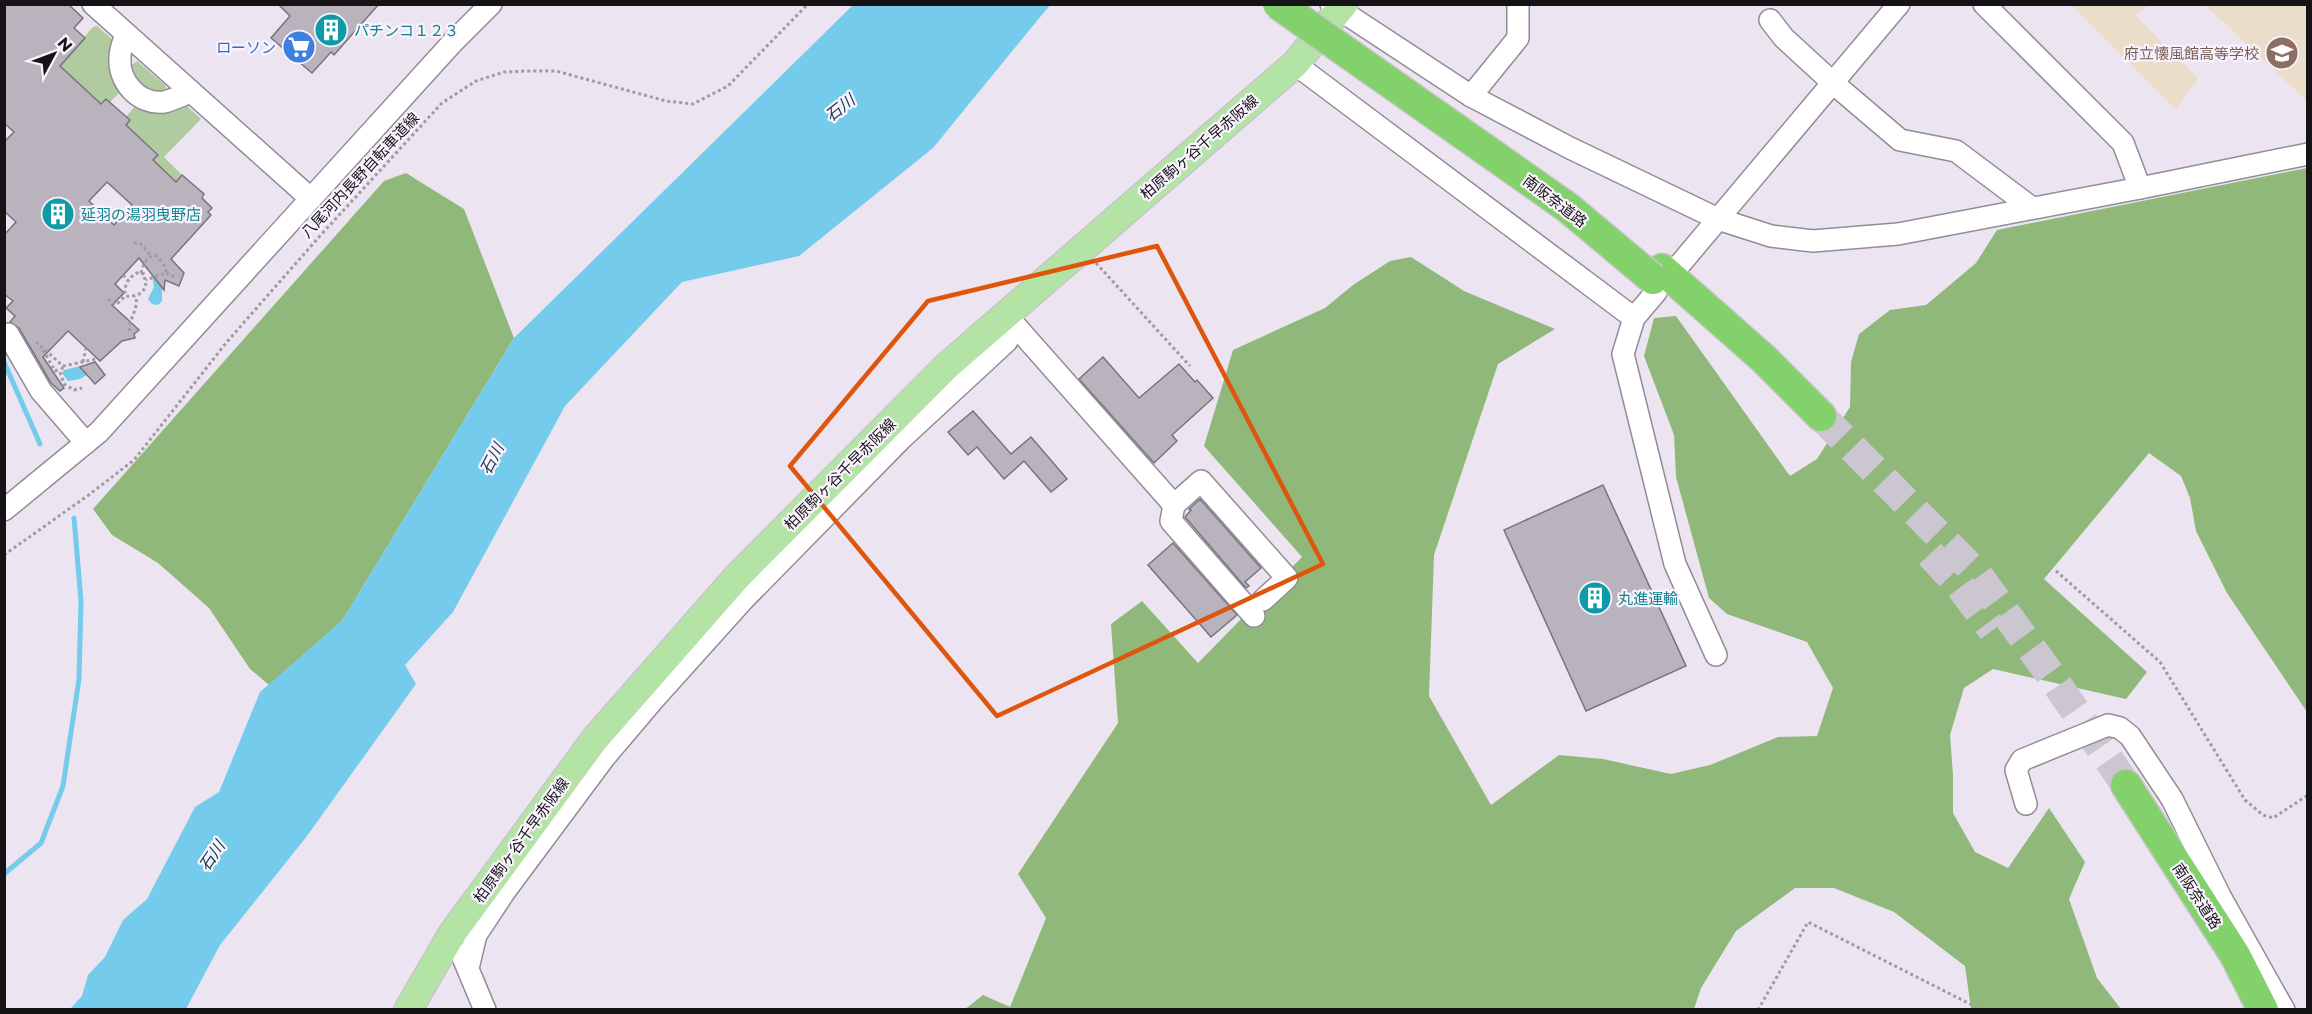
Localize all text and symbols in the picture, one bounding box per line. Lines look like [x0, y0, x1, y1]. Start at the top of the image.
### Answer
building icon: パチンコ１２３ [313, 12, 349, 48]
place label: パチンコ１２３ [354, 21, 459, 40]
north arrow [24, 24, 84, 84]
supermarket icon: ローソン [281, 29, 317, 65]
text: N [54, 33, 76, 56]
school or university icon: 府立懐風館高等学校 [2264, 35, 2300, 71]
place label: ローソン [216, 38, 276, 57]
place label: 府立懐風館高等学校 [2124, 44, 2259, 63]
water label: 石川 [822, 89, 860, 125]
street label: 柏原駒ヶ谷千早赤阪線 [1136, 91, 1262, 203]
street label: 八尾河内長野自転車道線 [297, 108, 423, 242]
street label: 南阪奈道路 [1519, 171, 1591, 231]
building icon: 延羽の湯羽曳野店 [40, 196, 76, 232]
place label: 延羽の湯羽曳野店 [81, 205, 201, 224]
street label: 柏原駒ヶ谷千早赤阪線 [780, 414, 900, 534]
water label: 石川 [476, 439, 509, 478]
building icon: 丸進運輸 [1577, 580, 1613, 616]
place label: 丸進運輸 [1618, 589, 1678, 608]
street label: 柏原駒ヶ谷千早赤阪線 [469, 774, 573, 906]
water label: 石川 [195, 836, 230, 875]
street label: 南阪奈道路 [2169, 859, 2225, 933]

